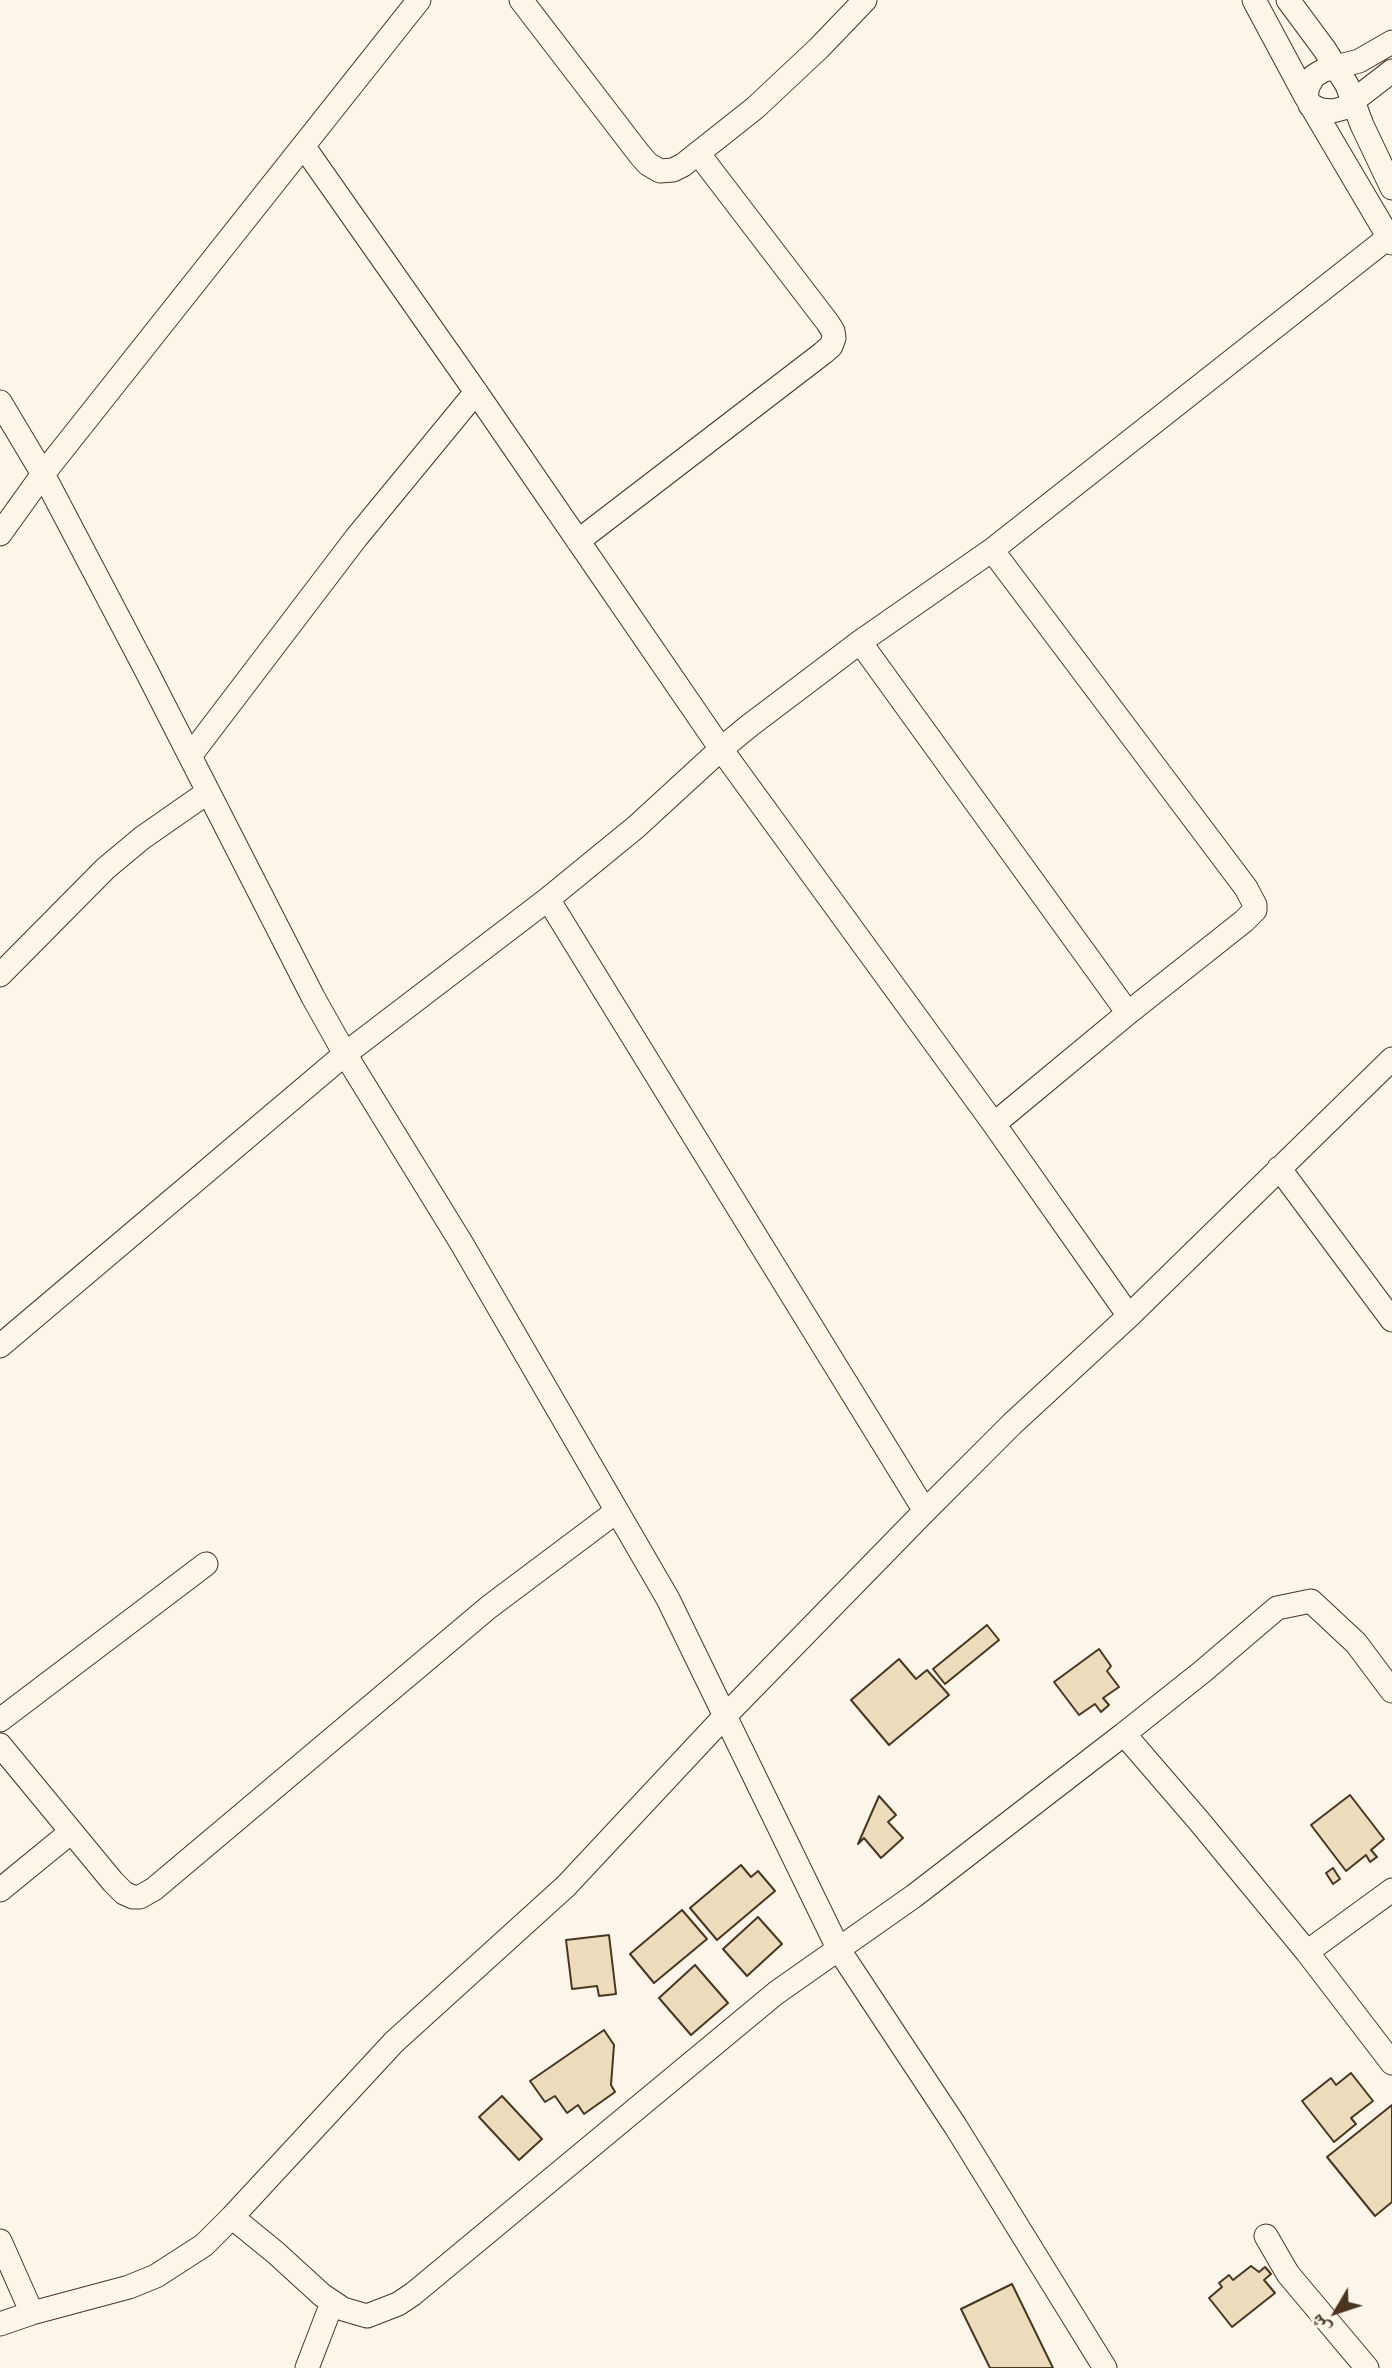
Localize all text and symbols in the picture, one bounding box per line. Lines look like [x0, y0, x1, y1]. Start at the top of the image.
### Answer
north arrow [1301, 2277, 1371, 2347]
text: ش [1304, 2310, 1335, 2341]

